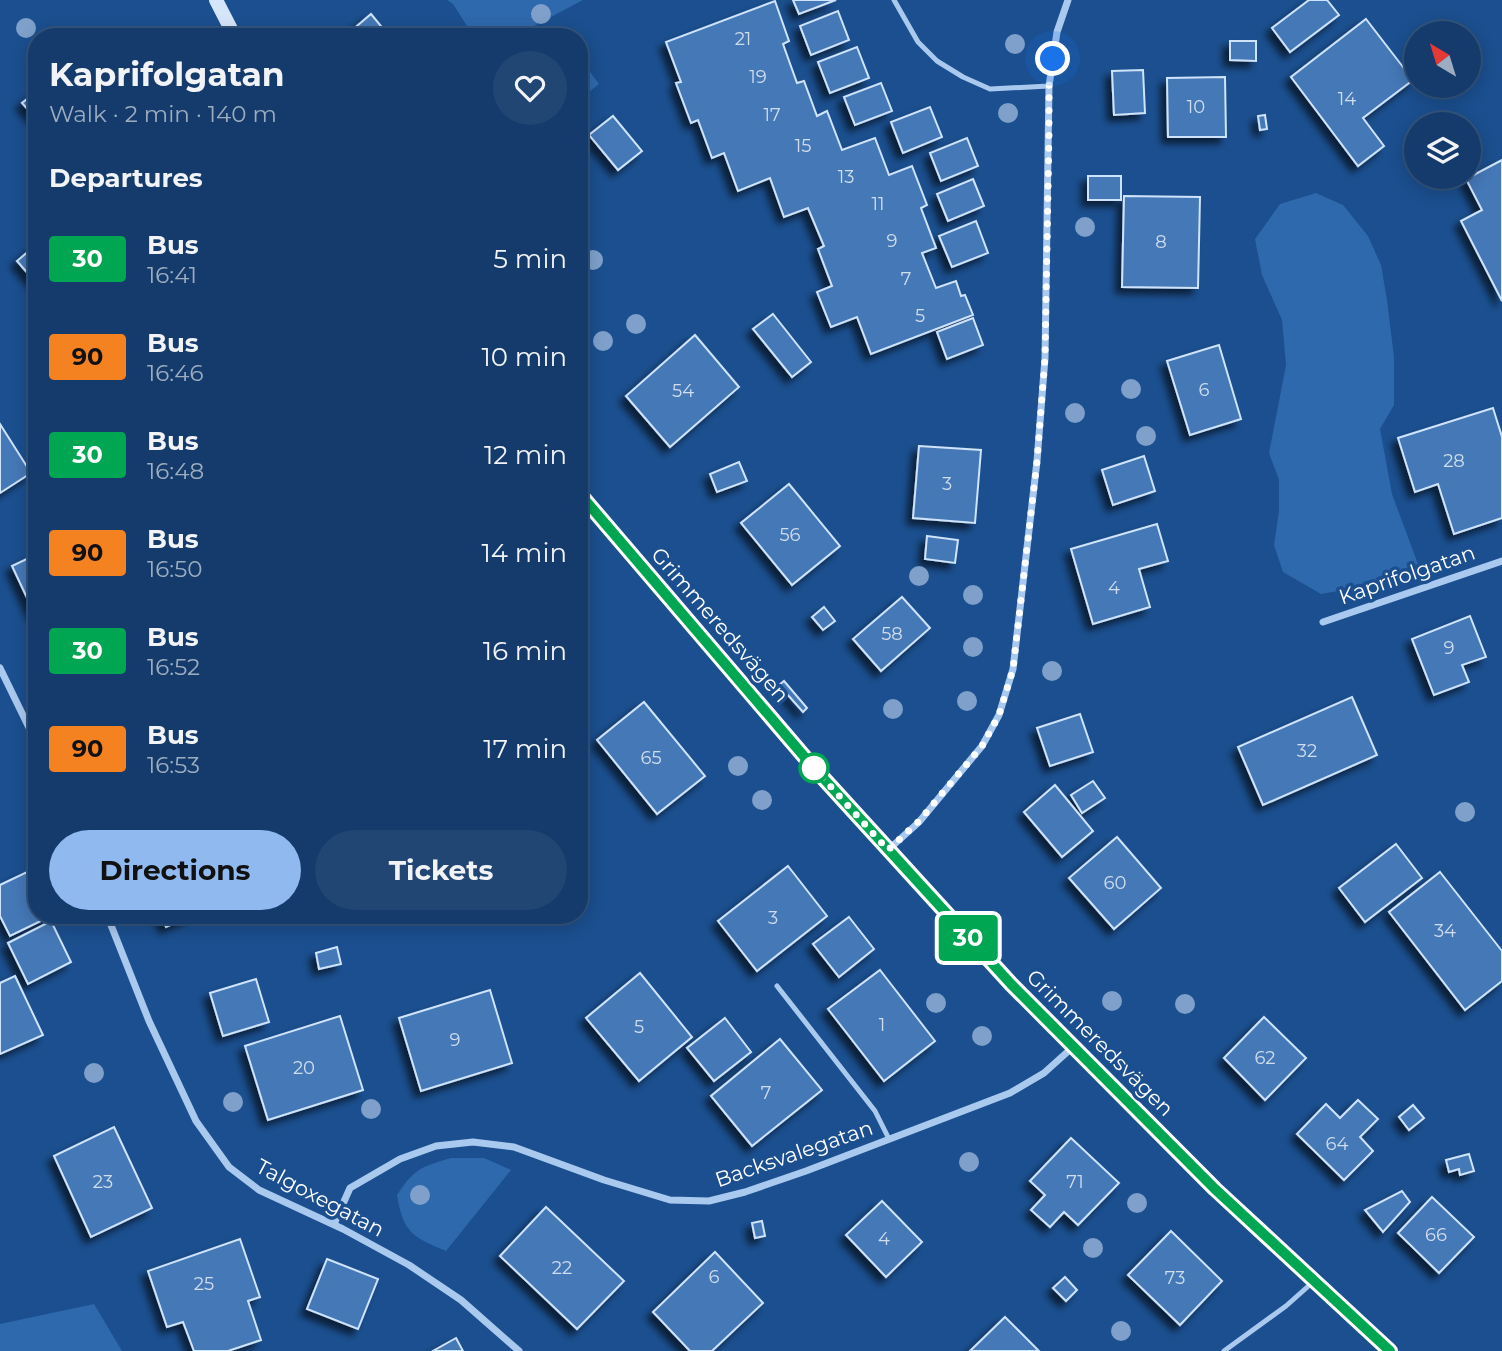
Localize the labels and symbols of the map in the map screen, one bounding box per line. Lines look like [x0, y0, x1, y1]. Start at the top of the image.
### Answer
north arrow [1404, 21, 1480, 98]
house number: 21 [735, 28, 751, 50]
your location [1035, 41, 1070, 76]
house number: 19 [749, 66, 767, 88]
house number: 14 [1338, 88, 1356, 110]
house number: 10 [1187, 96, 1205, 118]
house number: 17 [763, 104, 781, 126]
house number: 15 [795, 135, 811, 157]
house number: 13 [838, 166, 854, 188]
house number: 11 [872, 193, 885, 215]
house number: 9 [887, 230, 898, 252]
house number: 8 [1155, 231, 1167, 253]
house number: 7 [901, 268, 911, 290]
house number: 5 [915, 305, 925, 327]
house number: 6 [1199, 379, 1210, 401]
house number: 54 [672, 380, 694, 402]
house number: 28 [1443, 450, 1465, 472]
house number: 3 [942, 473, 952, 495]
house number: 56 [779, 524, 801, 546]
street label: Kaprifolgatan [1335, 540, 1478, 610]
street label: Grimmeredsvägen [646, 542, 794, 707]
house number: 4 [1108, 577, 1120, 599]
house number: 58 [881, 623, 903, 645]
house number: 9 [1444, 637, 1455, 659]
house number: 32 [1297, 740, 1317, 762]
house number: 65 [640, 747, 662, 769]
unlabelled marker [799, 753, 829, 783]
house number: 60 [1104, 872, 1126, 894]
house number: 3 [768, 907, 778, 929]
line badge: 30 [936, 915, 1000, 961]
house number: 34 [1434, 920, 1456, 942]
street label: Grimmeredsvägen [1022, 964, 1179, 1121]
house number: 1 [879, 1014, 885, 1036]
house number: 5 [634, 1016, 644, 1038]
house number: 9 [450, 1029, 461, 1051]
house number: 62 [1254, 1047, 1276, 1069]
house number: 20 [293, 1057, 315, 1079]
house number: 7 [761, 1082, 771, 1104]
street label: Backsvalegatan [712, 1115, 876, 1192]
house number: 64 [1326, 1133, 1349, 1155]
street label: Talgoxegatan [252, 1153, 389, 1242]
house number: 23 [93, 1171, 113, 1193]
house number: 71 [1066, 1171, 1084, 1193]
house number: 66 [1425, 1224, 1447, 1246]
house number: 4 [878, 1228, 890, 1250]
house number: 22 [552, 1257, 572, 1279]
house number: 6 [709, 1266, 720, 1288]
house number: 73 [1165, 1267, 1185, 1289]
house number: 25 [194, 1273, 214, 1295]

